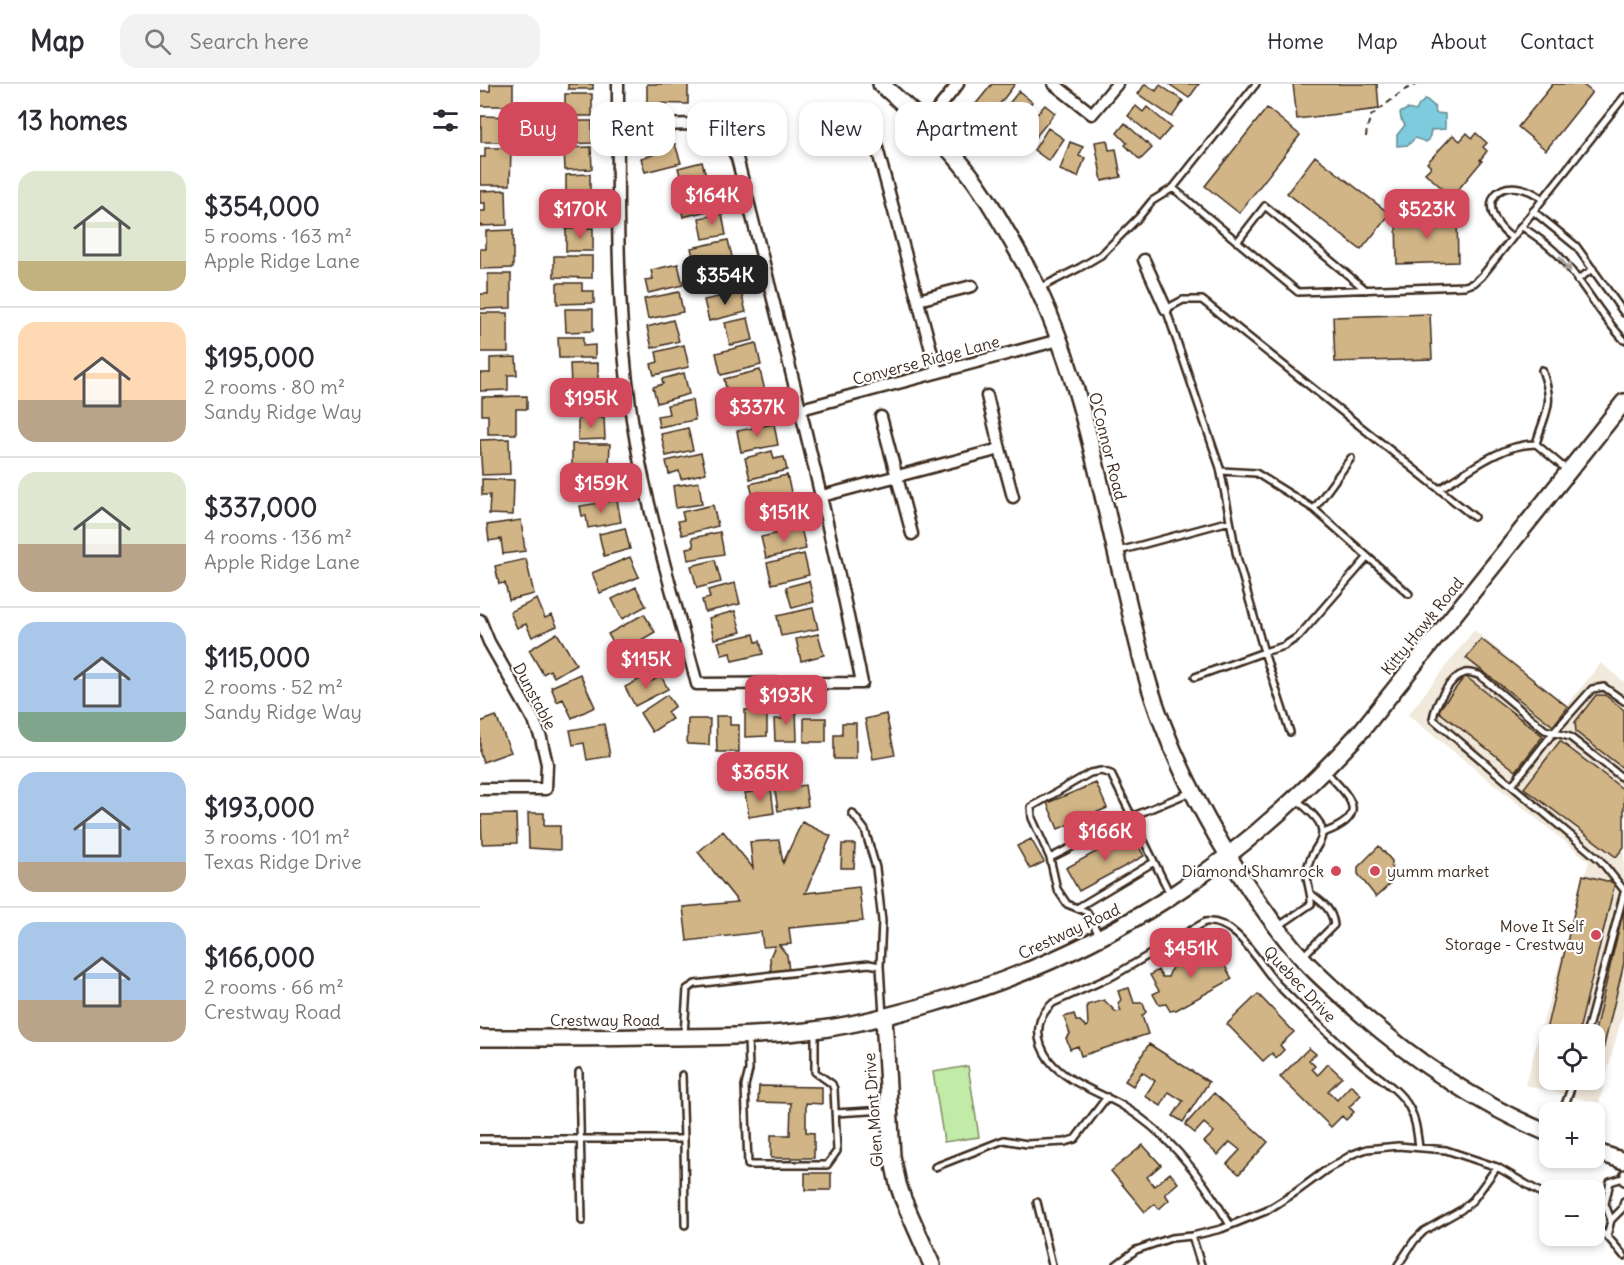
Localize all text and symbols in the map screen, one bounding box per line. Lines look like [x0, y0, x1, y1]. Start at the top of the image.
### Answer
search box [120, 14, 540, 68]
text: Map [30, 23, 84, 59]
icon: search [141, 25, 174, 58]
text: Search here [189, 27, 309, 55]
text: Home [1267, 28, 1324, 55]
text: Map [1357, 28, 1398, 55]
text: About [1431, 28, 1487, 55]
text: Contact [1520, 28, 1594, 55]
chip: Buy [498, 102, 578, 156]
chip: Rent [590, 102, 675, 156]
chip: Filters [687, 102, 787, 156]
chip: New [799, 102, 883, 156]
chip: Apartment [895, 102, 1039, 156]
text: 13 homes [18, 104, 128, 137]
icon: filters [429, 104, 462, 137]
pin: $164K [670, 175, 754, 226]
text: $164K [685, 182, 739, 207]
pin: $170K [538, 189, 622, 240]
pin: $523K [1385, 189, 1469, 240]
text: $354,000 [204, 190, 320, 223]
icon: home [66, 195, 138, 267]
text: $170K [553, 196, 607, 221]
text: $523K [1398, 196, 1456, 221]
text: 5 rooms · 163 m² [204, 223, 352, 248]
text: Apple Ridge Lane [204, 248, 360, 273]
pin: $354K [683, 255, 767, 306]
one-way arrow [1559, 255, 1572, 271]
text: $354K [696, 262, 754, 287]
street label: Converse Ridge Lane [850, 331, 1002, 389]
text: $195,000 [204, 341, 315, 374]
icon: home [66, 346, 138, 418]
text: 2 rooms · 80 m² [204, 374, 345, 399]
pin: $195K [549, 378, 633, 429]
text: $195K [564, 385, 618, 410]
pin: $337K [715, 387, 799, 438]
street label: O'Connor Road [1085, 390, 1131, 502]
text: $337K [729, 394, 785, 419]
text: Sandy Ridge Way [204, 399, 362, 424]
pin: $159K [559, 463, 643, 514]
text: $159K [574, 470, 628, 495]
text: $337,000 [204, 491, 317, 524]
pin: $151K [742, 492, 826, 543]
icon: home [66, 496, 138, 568]
text: $151K [759, 499, 809, 524]
text: 4 rooms · 136 m² [204, 524, 352, 549]
text: Apple Ridge Lane [204, 549, 360, 574]
street label: Kitty Hawk Road [1377, 573, 1467, 679]
pin: $115K [604, 639, 688, 690]
text: $115,000 [204, 641, 310, 674]
icon: home [66, 646, 138, 718]
text: $115K [621, 646, 671, 671]
street label: Dunstable [509, 659, 561, 733]
text: 2 rooms · 52 m² [204, 674, 343, 699]
pin: $193K [744, 675, 828, 726]
text: $193K [759, 682, 813, 707]
text: Sandy Ridge Way [204, 699, 362, 724]
pin: $365K [718, 752, 802, 803]
text: $365K [731, 759, 789, 784]
text: $193,000 [204, 791, 315, 824]
icon: home [66, 796, 138, 868]
pin: $166K [1063, 811, 1147, 862]
text: $166K [1078, 818, 1132, 843]
text: 3 rooms · 101 m² [204, 824, 350, 849]
text: Texas Ridge Drive [204, 849, 362, 874]
place label: Diamond Shamrock [1181, 861, 1324, 881]
place label: yumm market [1387, 861, 1490, 881]
marker: Diamond Shamrock [1329, 864, 1343, 878]
marker: yumm market [1368, 864, 1382, 878]
street label: Crestway Road [1015, 899, 1123, 963]
place label: Move It Self Storage - Crestway [1445, 916, 1585, 954]
pin: $451K [1149, 928, 1233, 979]
marker: Move It Self Storage - Crestway [1589, 928, 1603, 942]
text: $451K [1164, 935, 1218, 960]
text: $166,000 [204, 941, 315, 974]
street label: Quebec Drive [1260, 942, 1340, 1026]
icon: home [66, 946, 138, 1018]
text: 2 rooms · 66 m² [204, 974, 344, 999]
text: Crestway Road [204, 999, 341, 1024]
street label: Crestway Road [550, 1010, 660, 1030]
map controls [1539, 1024, 1605, 1246]
button: locate [1539, 1024, 1605, 1090]
street label: Glen Mont Drive [859, 1052, 887, 1168]
button: + [1539, 1102, 1605, 1168]
button: − [1539, 1180, 1605, 1246]

